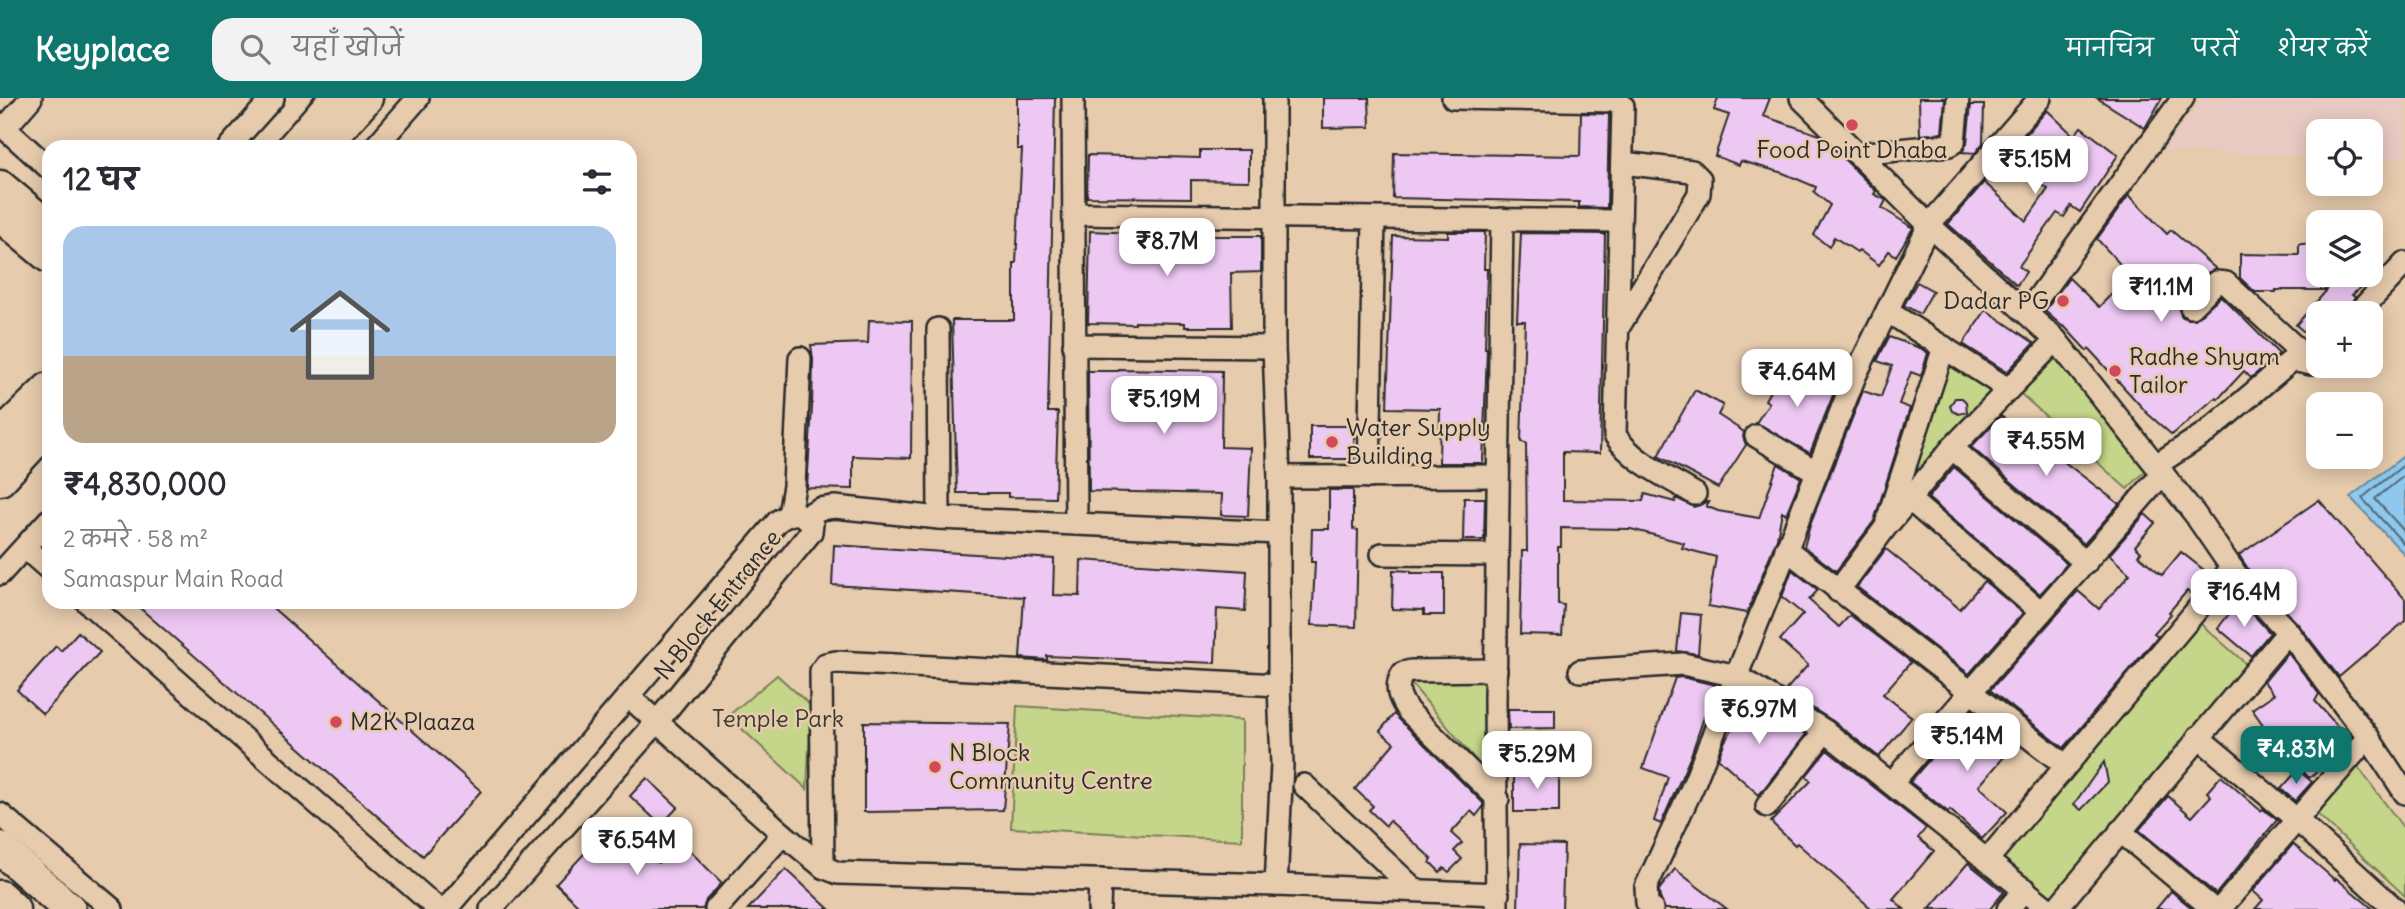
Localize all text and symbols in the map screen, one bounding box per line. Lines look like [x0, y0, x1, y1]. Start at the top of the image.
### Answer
search box [212, 18, 702, 81]
text: Keyplace [35, 28, 170, 70]
icon: search [236, 30, 274, 68]
text: यहाँ खोजें [292, 30, 403, 63]
text: मानचित्र [2066, 32, 2154, 62]
text: परतें [2192, 32, 2239, 62]
text: शेयर करें [2277, 32, 2370, 62]
marker: Food Point Dhaba [1844, 117, 1860, 133]
map controls [2306, 119, 2383, 469]
button: locate [2306, 119, 2383, 196]
place label: Food Point Dhaba [1756, 134, 1948, 164]
pin: ₹5.15M [1978, 136, 2092, 196]
text: ₹5.15M [1998, 144, 2072, 173]
text: 12 घर [63, 160, 138, 198]
icon: filters [578, 163, 616, 201]
button: layers [2306, 210, 2383, 287]
pin: ₹8.7M [1118, 218, 1216, 278]
text: ₹8.7M [1135, 226, 1199, 255]
pin: ₹11.1M [2104, 264, 2218, 324]
icon: home [277, 272, 403, 398]
text: ₹11.1M [2128, 272, 2194, 301]
place label: Dadar PG [1943, 285, 2049, 315]
marker: Dadar PG [2055, 293, 2071, 309]
button: + [2306, 301, 2383, 378]
place label: Radhe Shyam Tailor [2129, 341, 2280, 399]
pin: ₹4.64M [1740, 350, 1854, 409]
text: ₹4.64M [1757, 357, 1837, 386]
marker: Radhe Shyam Tailor [2107, 363, 2123, 379]
pin: ₹5.19M [1107, 376, 1221, 436]
text: ₹5.19M [1127, 384, 1201, 413]
button: − [2306, 392, 2383, 469]
place label: Water Supply Building [1346, 412, 1491, 470]
pin: ₹4.55M [1989, 418, 2103, 478]
text: ₹4.55M [2007, 426, 2085, 455]
marker: Water Supply Building [1324, 434, 1340, 450]
text: ₹4,830,000 [63, 465, 227, 503]
street label: N Block Entrance [647, 523, 787, 686]
text: 2 कमरे · 58 m² [63, 524, 208, 553]
text: Samaspur Main Road [63, 564, 284, 593]
pin: ₹16.4M [2187, 570, 2301, 629]
text: ₹16.4M [2207, 577, 2281, 606]
pin: ₹6.97M [1702, 686, 1816, 746]
text: ₹6.97M [1721, 694, 1797, 723]
park label: Temple Park [712, 703, 844, 733]
place label: M2K Plaaza [350, 706, 475, 736]
marker: M2K Plaaza [328, 714, 344, 730]
pin: ₹5.14M [1910, 714, 2024, 773]
text: ₹5.14M [1930, 721, 2004, 750]
pin: ₹4.83M [2239, 726, 2353, 786]
pin: ₹5.29M [1480, 732, 1594, 791]
text: ₹4.83M [2257, 734, 2335, 763]
place label: N Block Community Centre [949, 737, 1153, 795]
text: ₹5.29M [1498, 739, 1576, 768]
marker: N Block Community Centre [927, 759, 943, 775]
pin: ₹6.54M [580, 818, 694, 877]
text: ₹6.54M [597, 825, 677, 854]

